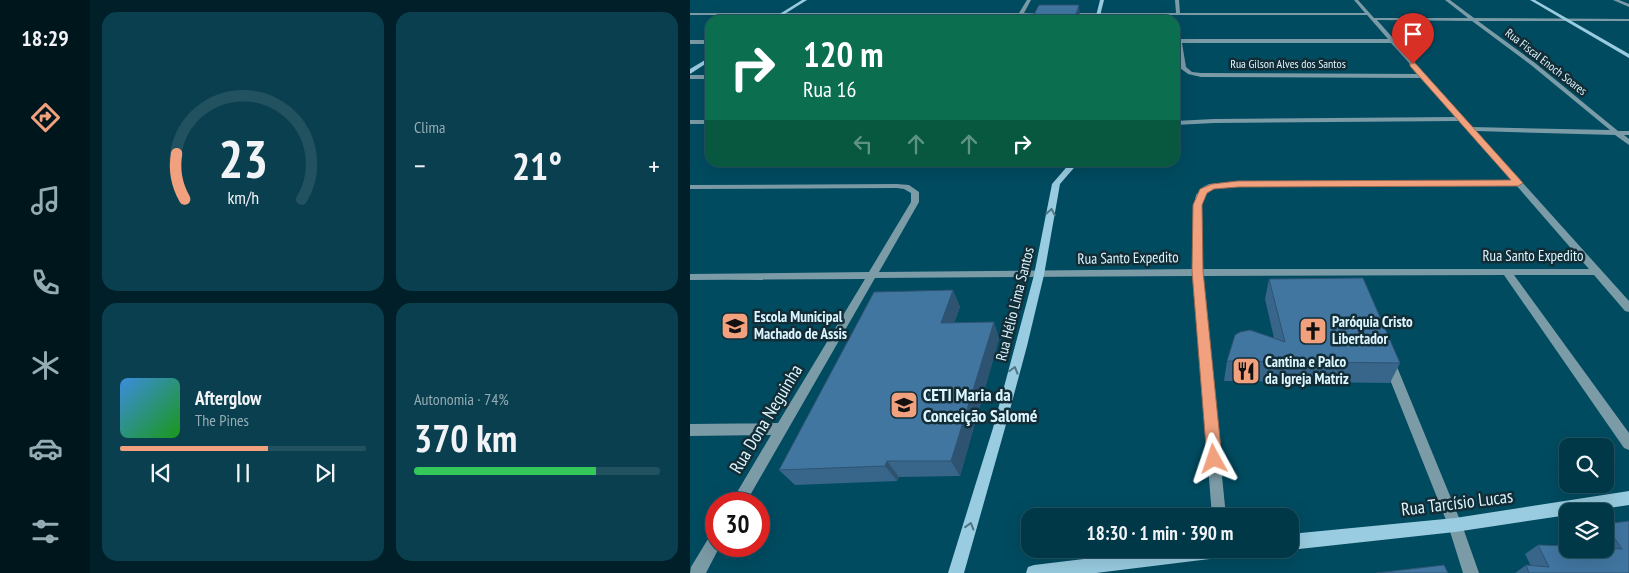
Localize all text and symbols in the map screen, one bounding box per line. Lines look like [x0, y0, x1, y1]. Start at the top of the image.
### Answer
pin [1392, 13, 1434, 64]
icon: arrive [1399, 20, 1427, 48]
text: 18:29 [21, 24, 69, 52]
street label: Rua Fiscal Enoch Soares [1502, 25, 1590, 98]
text: 120 m [803, 31, 884, 77]
icon: right [720, 35, 785, 100]
street label: Rua Gilson Alves dos Santos [1230, 56, 1346, 71]
text: Rua 16 [803, 75, 856, 103]
icon: directions [28, 100, 63, 135]
text: Clima [414, 117, 445, 137]
text: 23 [218, 125, 268, 192]
icon: left [849, 130, 877, 158]
icon: ahead [902, 130, 930, 158]
icon: ahead [955, 130, 983, 158]
icon: right [1008, 130, 1036, 158]
text: 21° [512, 141, 562, 190]
text: − [414, 147, 426, 184]
text: + [648, 147, 660, 184]
icon: music [28, 183, 63, 218]
text: km/h [227, 186, 259, 209]
one-way arrow [1046, 208, 1056, 216]
street label: Rua Hélio Lima Santos [991, 245, 1038, 363]
street label: Rua Santo Expedito [1482, 246, 1584, 265]
street label: Rua Santo Expedito [1077, 247, 1179, 268]
icon: phone [28, 265, 63, 300]
place label: Escola Municipal Machado de Assis [754, 307, 847, 343]
school or university icon: Escola Municipal Machado de Assis [720, 311, 750, 341]
place label: Paróquia Cristo Libertador [1332, 312, 1413, 348]
church icon: Paróquia Cristo Libertador [1298, 316, 1328, 346]
icon: climate [28, 348, 63, 383]
place label: Cantina e Palco da Igreja Matriz [1265, 352, 1349, 388]
restaurant icon: Cantina e Palco da Igreja Matriz [1231, 356, 1261, 386]
street label: Rua Dona Neguinha [724, 360, 807, 477]
one-way arrow [1008, 366, 1018, 374]
place label: CETI Maria da Conceição Salomé [923, 383, 1038, 427]
text: Afterglow [195, 386, 261, 410]
text: Autonomia · 74% [414, 389, 509, 409]
school or university icon: CETI Maria da Conceição Salomé [889, 390, 919, 420]
text: The Pines [195, 410, 249, 430]
text: 370 km [414, 413, 517, 462]
icon: car [28, 431, 63, 466]
position arrow [1187, 432, 1239, 484]
map controls [1559, 438, 1614, 558]
button: search [1559, 438, 1614, 493]
icon: previous [147, 459, 175, 487]
icon: pause [229, 459, 257, 487]
icon: next [311, 459, 339, 487]
street label: Rua Tarcísio Lucas [1400, 484, 1514, 521]
speed limit sign: 30 [705, 492, 770, 557]
button: layers [1559, 503, 1614, 558]
icon: filters [28, 514, 63, 549]
text: 18:30 · 1 min · 390 m [1087, 521, 1233, 545]
one-way arrow [964, 523, 974, 531]

